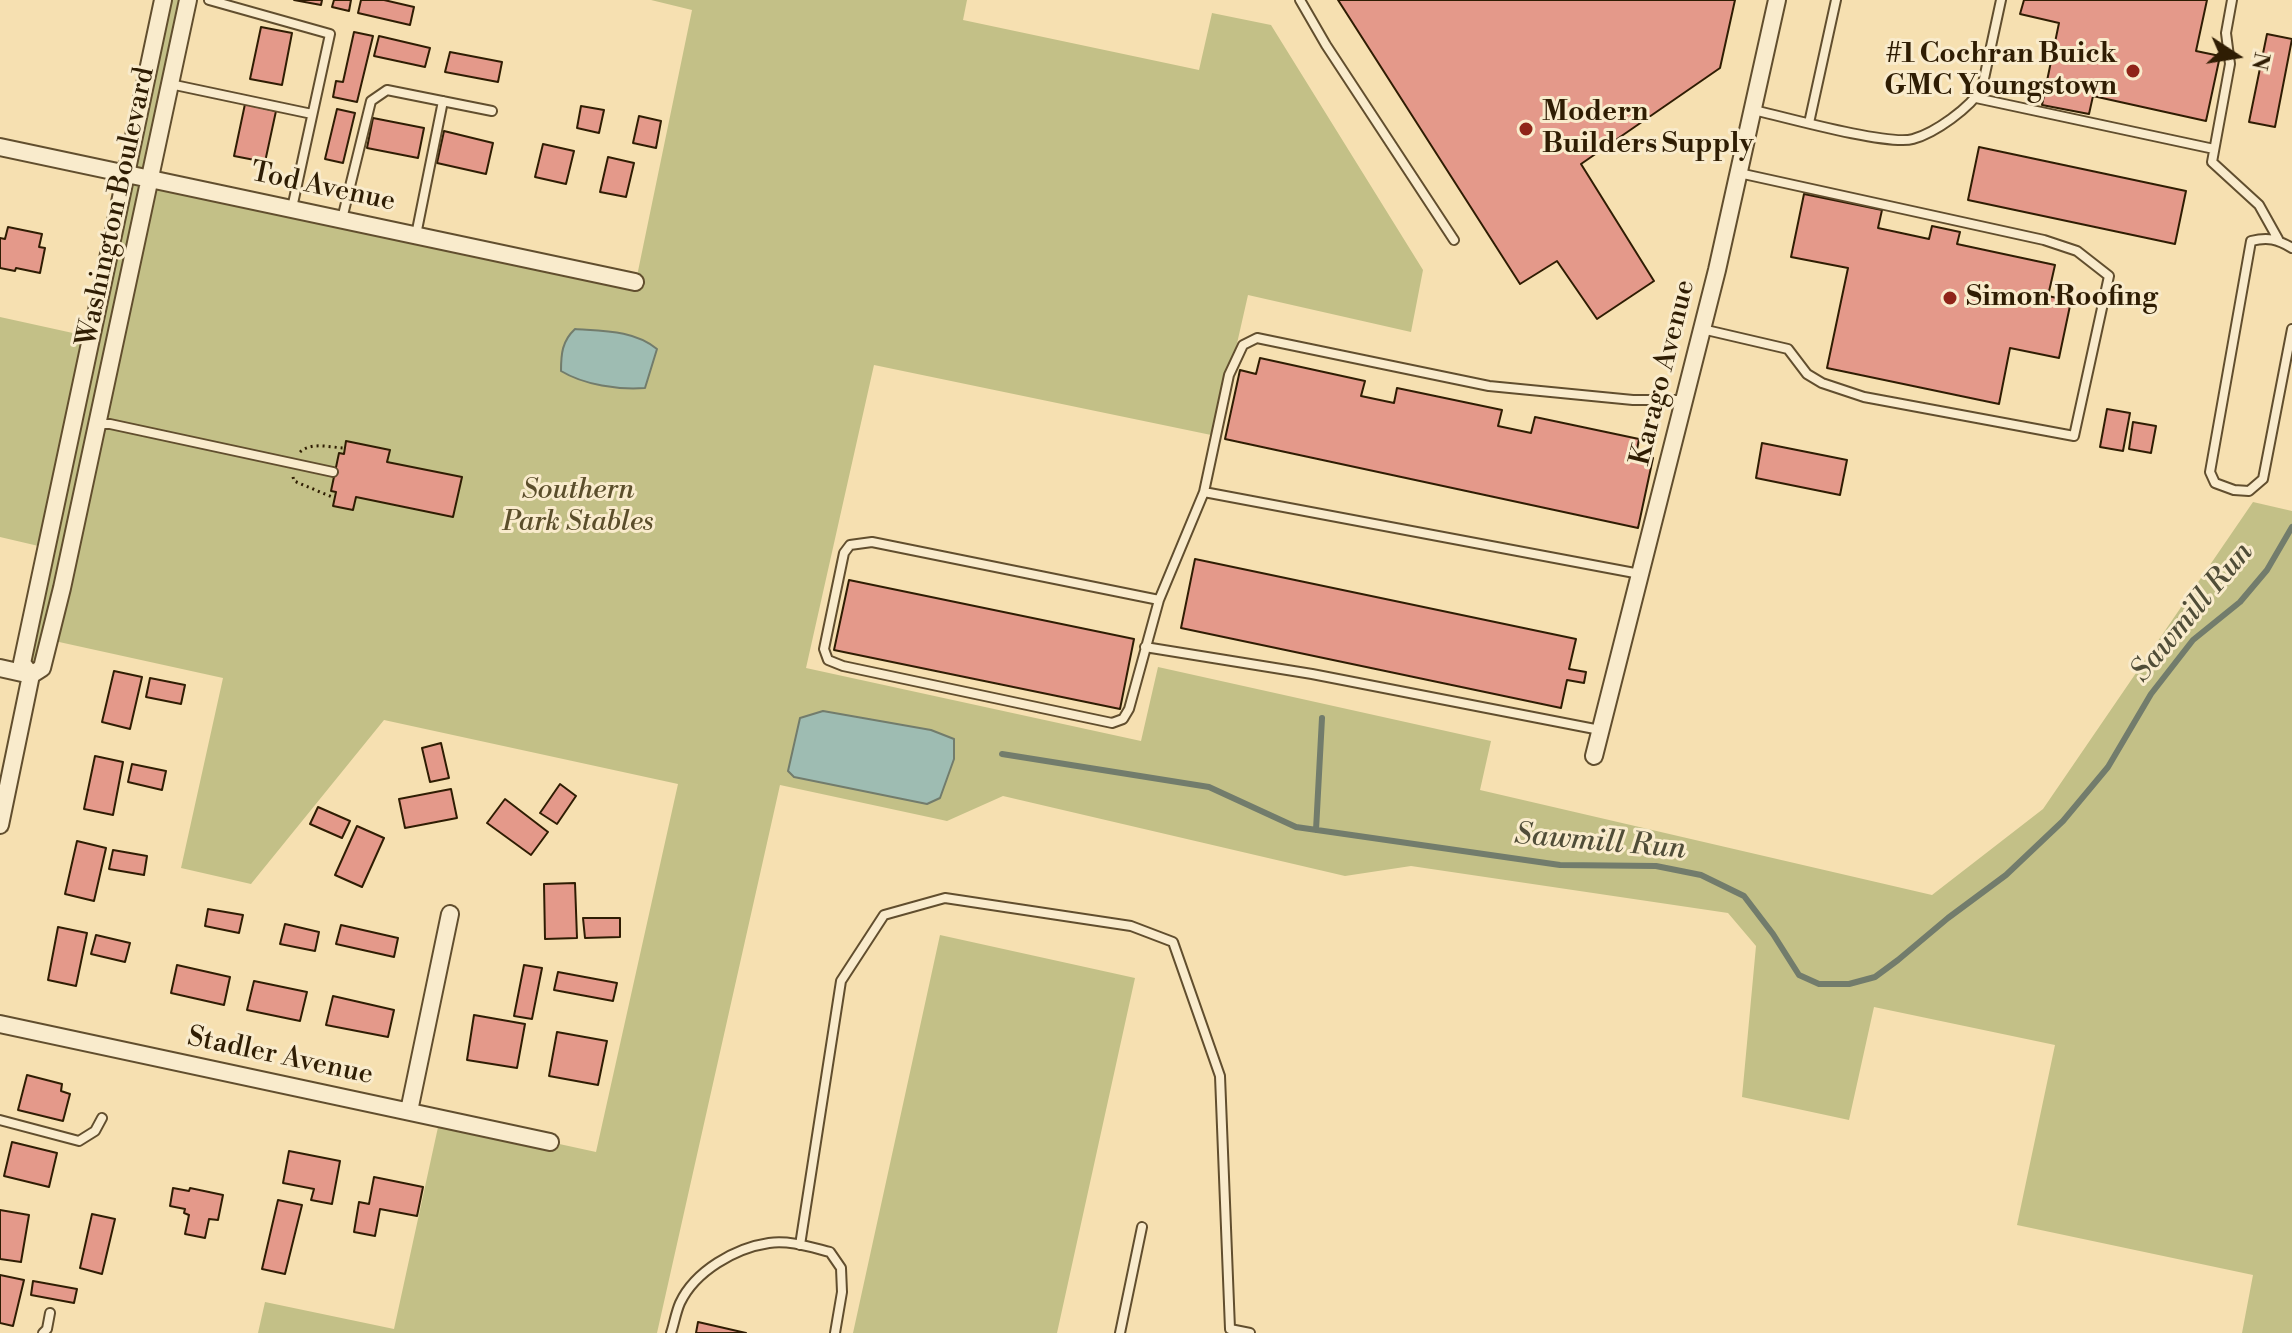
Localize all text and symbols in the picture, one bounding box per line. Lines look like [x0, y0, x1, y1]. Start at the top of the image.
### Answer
north arrow [2196, 16, 2276, 96]
place label: #1 Cochran Buick GMC Youngstown [1884, 38, 2117, 104]
text: N [2245, 50, 2275, 72]
marker: #1 Cochran Buick GMC Youngstown [2124, 62, 2142, 80]
street label: Washington Boulevard [71, 64, 163, 350]
place label: Modern Builders Supply [1542, 96, 1754, 162]
marker: Modern Builders Supply [1517, 120, 1535, 138]
street label: Tod Avenue [248, 156, 398, 220]
street label: Karago Avenue [1625, 277, 1703, 469]
place label: Simon Roofing [1966, 281, 2158, 315]
marker: Simon Roofing [1941, 289, 1959, 307]
park label: Southern Park Stables [503, 474, 653, 540]
water label: Sawmill Run [2124, 536, 2262, 690]
water label: Sawmill Run [1513, 818, 1687, 868]
street label: Stadler Avenue [184, 1021, 376, 1093]

